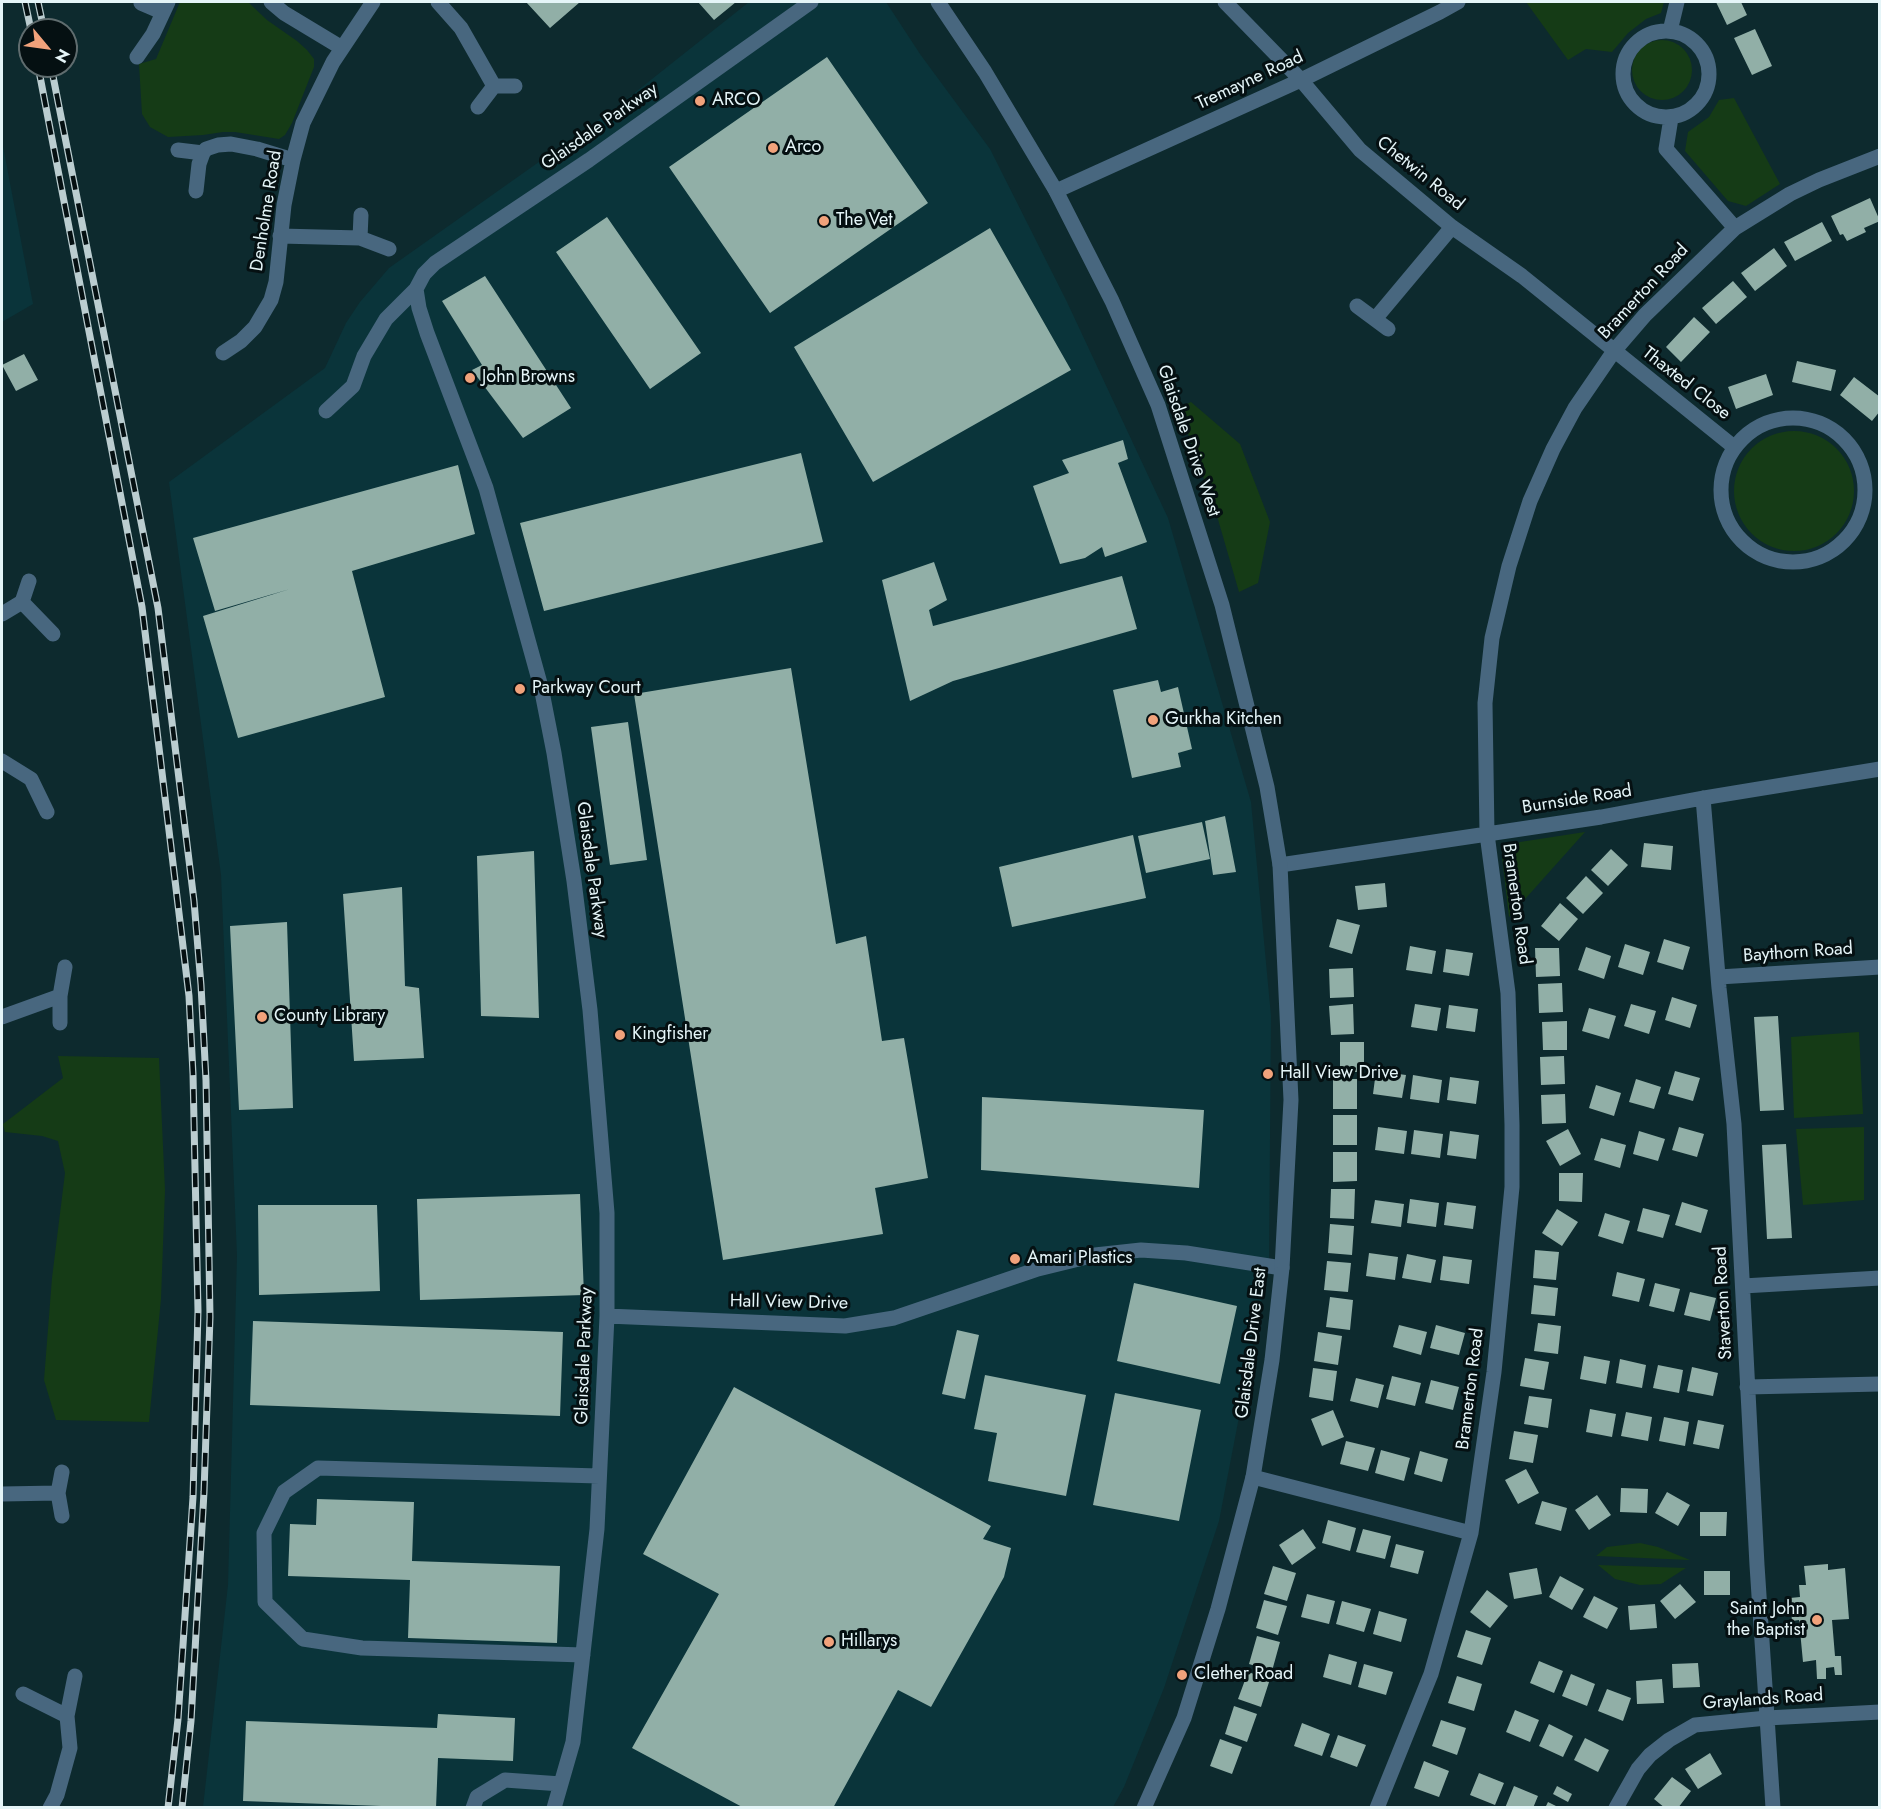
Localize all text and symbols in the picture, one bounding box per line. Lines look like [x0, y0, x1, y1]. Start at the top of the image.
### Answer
north arrow [18, 18, 78, 78]
text: N [49, 45, 76, 67]
street label: Tremayne Road [1193, 47, 1307, 115]
street label: Glaisdale Parkway [537, 79, 663, 175]
place label: ARCO [712, 90, 761, 112]
marker: ARCO [693, 94, 707, 108]
street label: Chetwin Road [1372, 132, 1468, 216]
place label: Arco [785, 137, 821, 159]
marker: Arco [766, 141, 780, 155]
street label: Denholme Road [247, 149, 287, 273]
place label: The Vet [836, 210, 893, 232]
marker: The Vet [817, 214, 831, 228]
street label: Bramerton Road [1594, 240, 1694, 344]
street label: Thaxted Close [1638, 343, 1734, 425]
street label: Glaisdale Drive West [1152, 362, 1224, 520]
place label: John Browns [482, 367, 575, 389]
marker: John Browns [463, 371, 477, 385]
place label: Parkway Court [532, 678, 641, 700]
marker: Parkway Court [513, 682, 527, 696]
place label: Gurkha Kitchen [1165, 709, 1282, 731]
marker: Gurkha Kitchen [1146, 713, 1160, 727]
street label: Burnside Road [1521, 781, 1633, 819]
street label: Glaisdale Parkway [571, 800, 611, 940]
street label: Bramerton Road [1497, 842, 1535, 966]
street label: Baythorn Road [1742, 938, 1854, 968]
place label: County Library [274, 1006, 385, 1028]
marker: County Library [255, 1010, 269, 1024]
place label: Kingfisher [632, 1024, 709, 1046]
marker: Kingfisher [613, 1028, 627, 1042]
place label: Hall View Drive [1280, 1063, 1398, 1085]
marker: Hall View Drive [1261, 1067, 1275, 1081]
street label: Staverton Road [1710, 1246, 1738, 1360]
place label: Amari Plastics [1027, 1248, 1133, 1270]
marker: Amari Plastics [1008, 1252, 1022, 1266]
street label: Glaisdale Drive East [1232, 1266, 1272, 1420]
street label: Glaisdale Parkway [572, 1287, 598, 1425]
street label: Hall View Drive [730, 1291, 848, 1315]
street label: Bramerton Road [1453, 1327, 1489, 1451]
place label: Saint John the Baptist [1727, 1599, 1805, 1642]
marker: Saint John the Baptist [1810, 1613, 1824, 1627]
place label: Hillarys [841, 1631, 897, 1653]
marker: Hillarys [822, 1635, 836, 1649]
place label: Clether Road [1194, 1664, 1293, 1686]
marker: Clether Road [1175, 1668, 1189, 1682]
street label: Graylands Road [1702, 1685, 1824, 1715]

